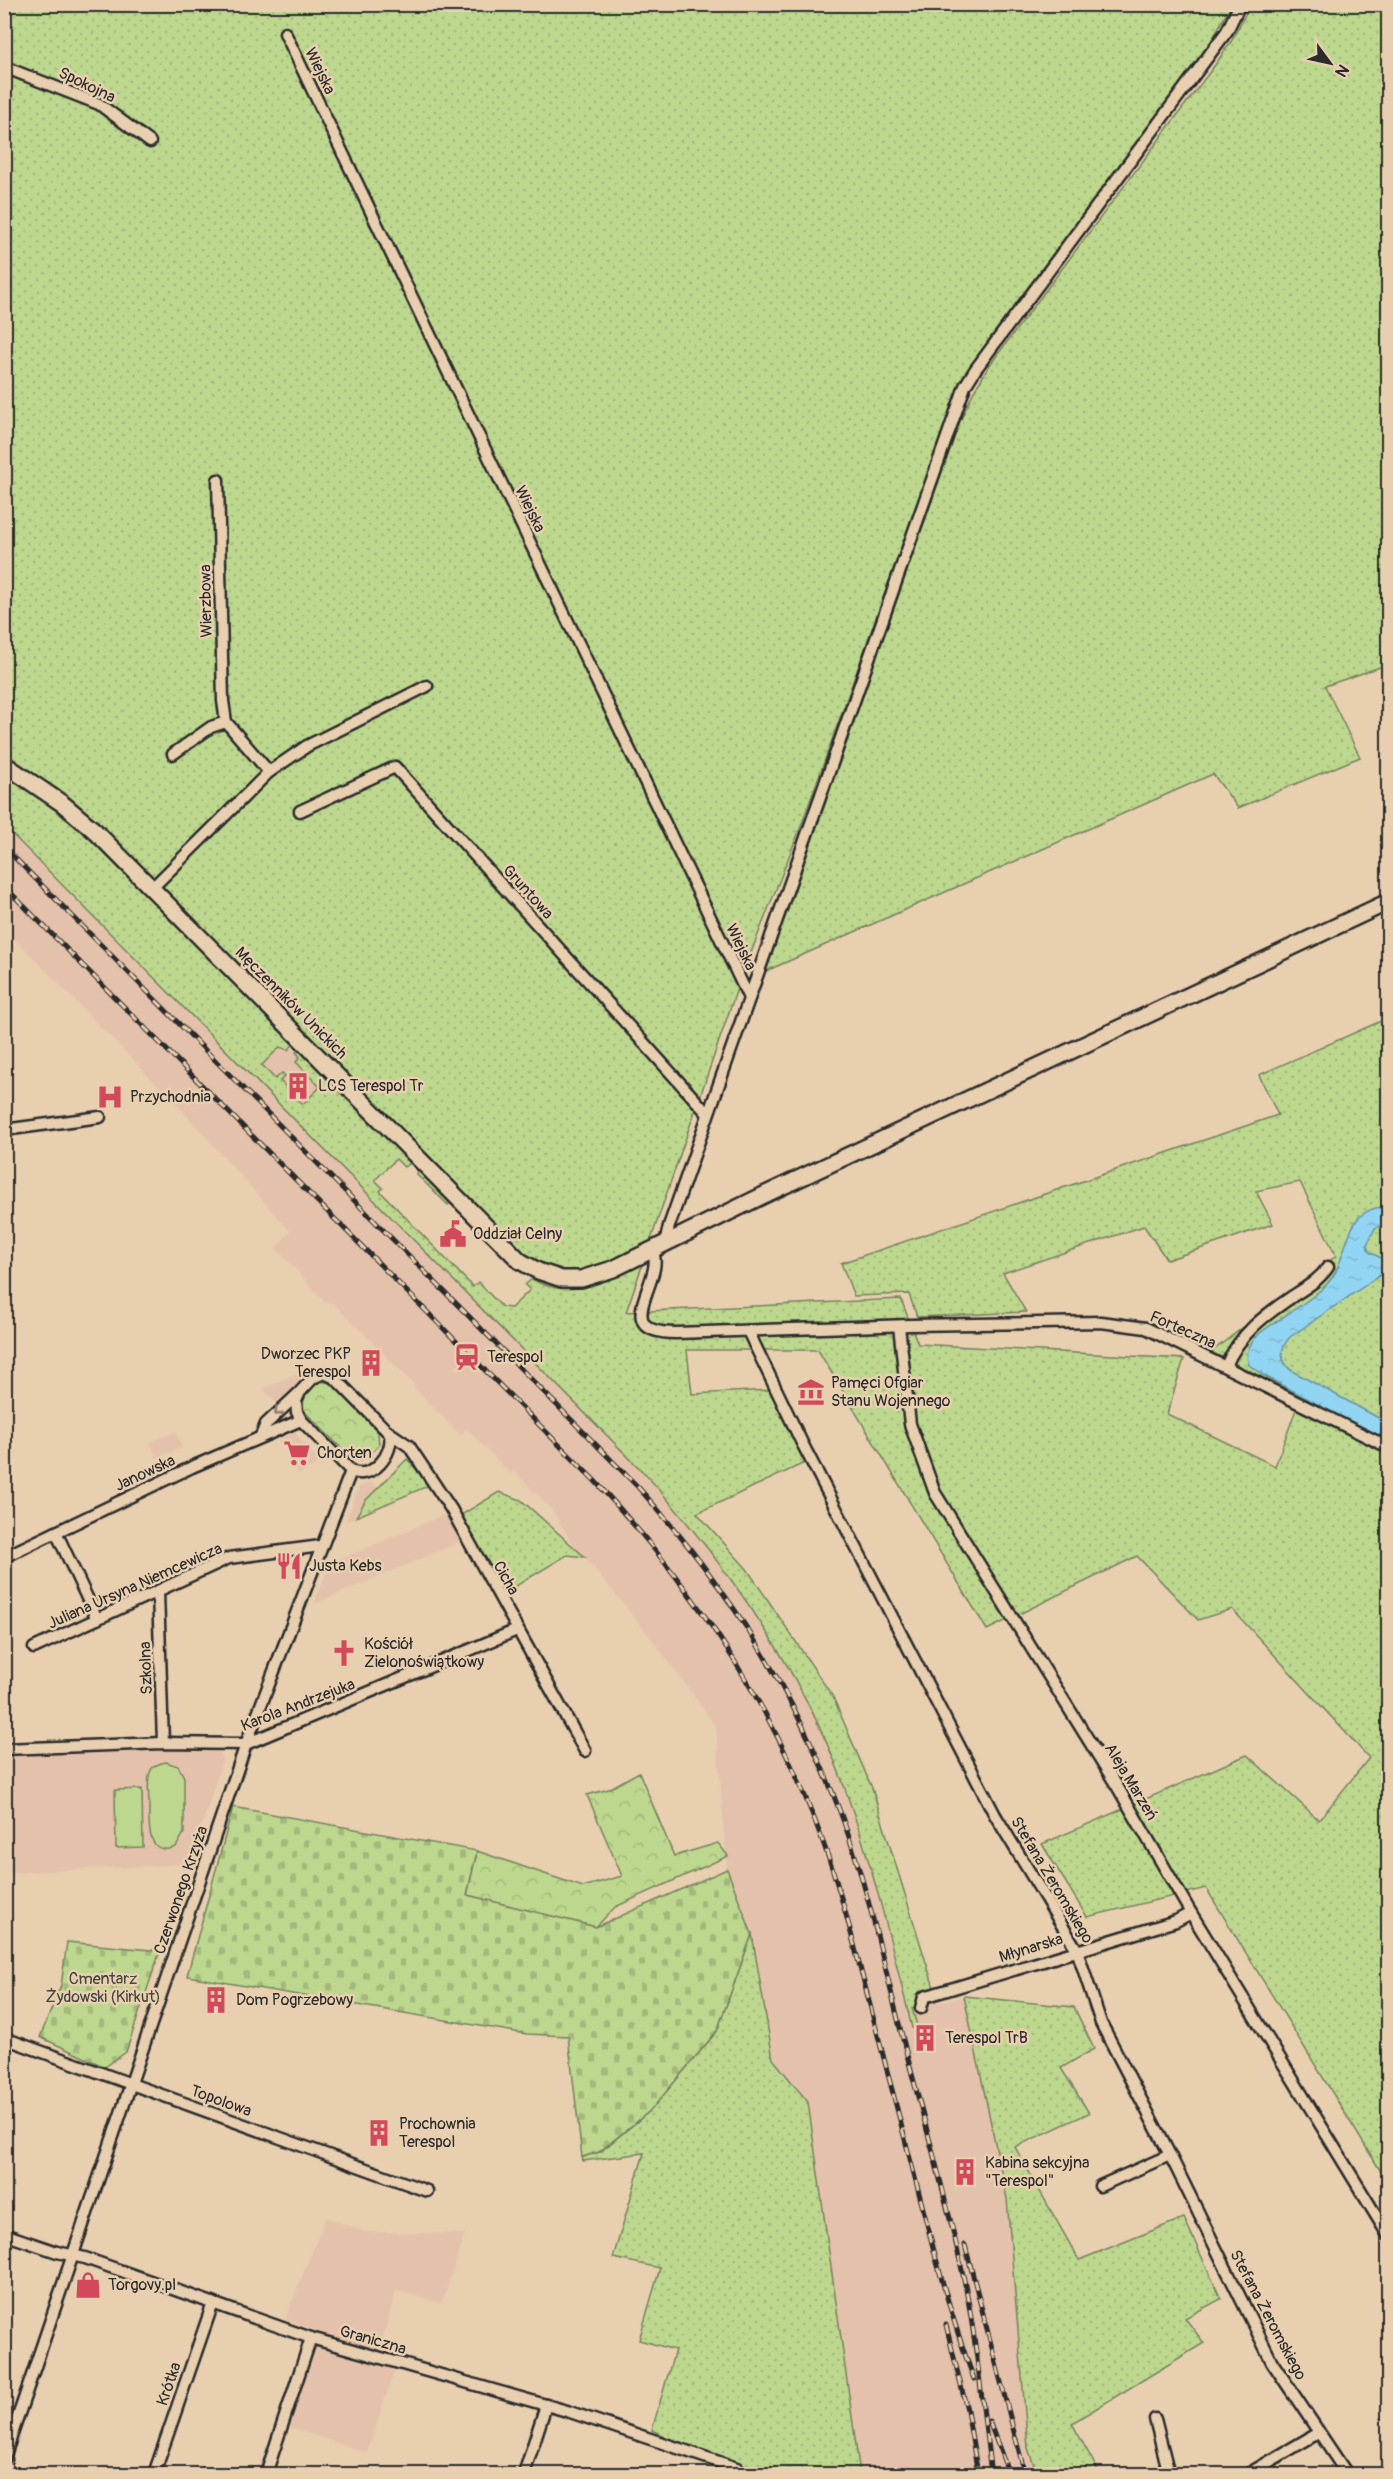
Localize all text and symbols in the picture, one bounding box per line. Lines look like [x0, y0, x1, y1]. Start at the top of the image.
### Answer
north arrow [1300, 33, 1360, 93]
street label: Wiejska [300, 44, 340, 98]
text: N [1330, 61, 1353, 81]
street label: Spokojna [55, 63, 119, 107]
street label: Wiejska [510, 482, 550, 536]
street label: Wierzbowa [195, 564, 217, 638]
street label: Gruntowa [498, 861, 558, 923]
street label: Wiejska [721, 920, 761, 974]
street label: Męczenników Unickich [231, 943, 351, 1063]
building icon: LCS Terespol Tr [283, 1071, 313, 1101]
place label: LCS Terespol Tr [318, 1076, 424, 1096]
hospital icon: Przychodnia [95, 1082, 125, 1112]
place label: Przychodnia [130, 1087, 211, 1107]
public building icon: Oddział Celny [438, 1219, 468, 1249]
place label: Oddział Celny [473, 1224, 562, 1244]
street label: Forteczna [1147, 1307, 1219, 1353]
station icon: Terespol [452, 1342, 482, 1372]
place label: Dworzec PKP Terespol [261, 1344, 351, 1382]
place label: Terespol [487, 1347, 543, 1367]
building icon: Dworzec PKP Terespol [356, 1348, 386, 1378]
place label: Pamęci Ofgiar Stanu Wojennego [831, 1373, 951, 1411]
museum icon: Pamęci Ofgiar Stanu Wojennego [796, 1377, 826, 1407]
one-way arrow [274, 1405, 285, 1416]
supermarket icon: Chorten [282, 1438, 312, 1468]
place label: Chorten [317, 1443, 372, 1463]
street label: Janowska [112, 1450, 178, 1496]
street label: Juliana Ursyna Niemcewicza [45, 1538, 225, 1634]
restaurant icon: Justa Kebs [274, 1551, 304, 1581]
place label: Justa Kebs [309, 1556, 382, 1576]
street label: Cicha [489, 1557, 523, 1599]
place label: Kościół Zielonoświątkowy [364, 1634, 484, 1672]
church icon: Kościół Zielonoświątkowy [329, 1638, 359, 1668]
street label: Szkolna [135, 1641, 157, 1695]
street label: Karola Andrzejuka [238, 1674, 358, 1736]
street label: Aleja Marzeń [1100, 1740, 1162, 1824]
street label: Stefana Żeromskiego [1006, 1813, 1098, 1947]
street label: Czerwonego Krzyża [150, 1823, 212, 1957]
street label: Młynarska [997, 1929, 1065, 1967]
park label: Cmentarz Żydowski (Kirkut) [45, 1969, 161, 2007]
building icon: Dom Pogrzebowy [201, 1985, 231, 2015]
place label: Dom Pogrzebowy [236, 1990, 353, 2010]
building icon: Terespol TrB [910, 2023, 940, 2053]
place label: Terespol TrB [945, 2028, 1028, 2048]
street label: Topolowa [188, 2081, 254, 2121]
place label: Prochownia Terespol [399, 2114, 476, 2152]
building icon: Prochownia Terespol [364, 2118, 394, 2148]
place label: Kabina sekcyjna "Terespol" [985, 2153, 1089, 2191]
building icon: Kabina sekcyjna "Terespol" [950, 2157, 980, 2187]
street label: Stefana Żeromskiego [1225, 2247, 1311, 2384]
shop icon: Torgovy.pl [73, 2270, 103, 2300]
place label: Torgovy.pl [108, 2275, 176, 2295]
street label: Graniczna [337, 2321, 409, 2359]
street label: Krótka [152, 2360, 186, 2408]

